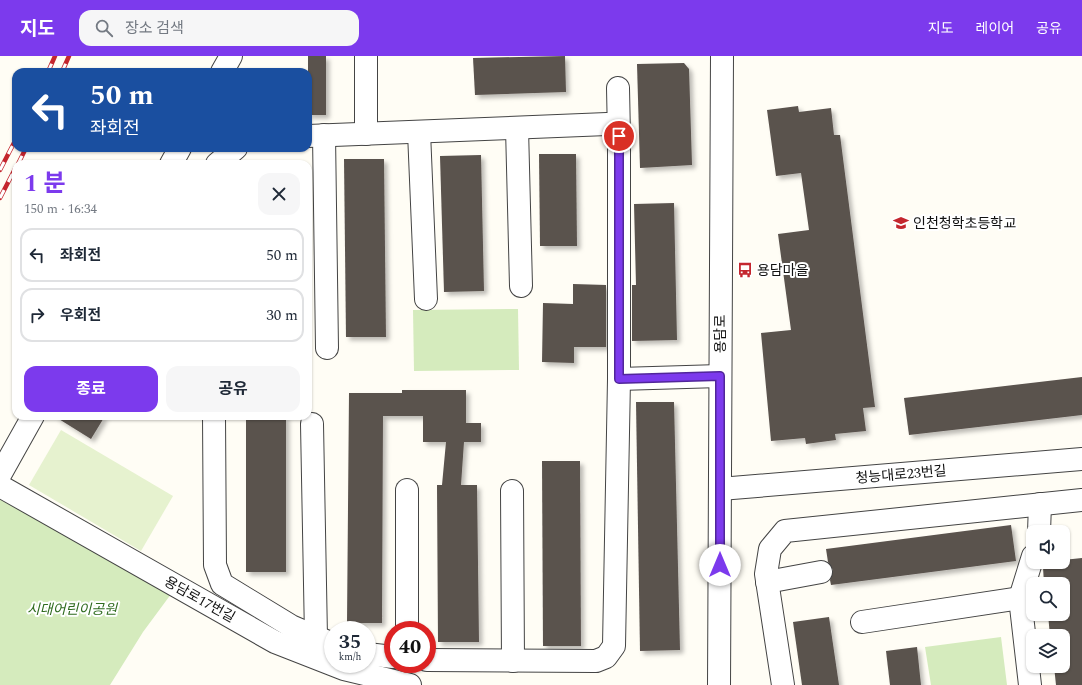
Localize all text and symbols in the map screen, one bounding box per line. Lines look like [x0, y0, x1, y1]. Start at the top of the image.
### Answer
search box [79, 10, 359, 46]
text: 지도 [20, 15, 55, 44]
icon: search [93, 17, 115, 39]
text: 장소 검색 [125, 17, 184, 40]
text: 지도 [928, 18, 954, 39]
text: 레이어 [976, 18, 1014, 39]
text: 공유 [1036, 18, 1062, 39]
text: 50 m [90, 74, 154, 117]
icon: left [24, 84, 76, 136]
text: 좌회전 [90, 115, 140, 142]
pin [602, 119, 636, 153]
icon: arrive [608, 125, 630, 147]
text: 1 분 [24, 166, 66, 202]
button: close [258, 173, 300, 215]
text: 150 m · 16:34 [24, 199, 97, 219]
place label: 인천청학초등학교 [913, 213, 1016, 234]
school or university icon: 인천청학초등학교 [892, 214, 910, 232]
icon: left [26, 244, 48, 266]
text: 좌회전 [60, 244, 101, 267]
text: 50 m [266, 244, 298, 267]
place label: 용담마을 [757, 260, 809, 281]
bus stop icon: 용담마을 [736, 261, 754, 279]
icon: right [26, 304, 48, 326]
text: 우회전 [60, 304, 101, 327]
text: 30 m [266, 304, 298, 327]
street label: 용담로 [710, 315, 731, 353]
button: 종료 [24, 366, 158, 412]
button: 공유 [166, 366, 300, 412]
street label: 청능대로23번길 [855, 460, 947, 489]
map controls [1026, 525, 1070, 673]
button: sound [1026, 525, 1070, 569]
position arrow [699, 544, 741, 586]
street label: 용담로17번길 [160, 571, 239, 628]
button: search [1026, 577, 1070, 621]
park label: 시대어린이공원 [27, 599, 118, 620]
speed limit sign: 40 [384, 621, 436, 673]
text: 35 [339, 627, 361, 657]
button: layers [1026, 629, 1070, 673]
text: km/h [339, 649, 361, 665]

